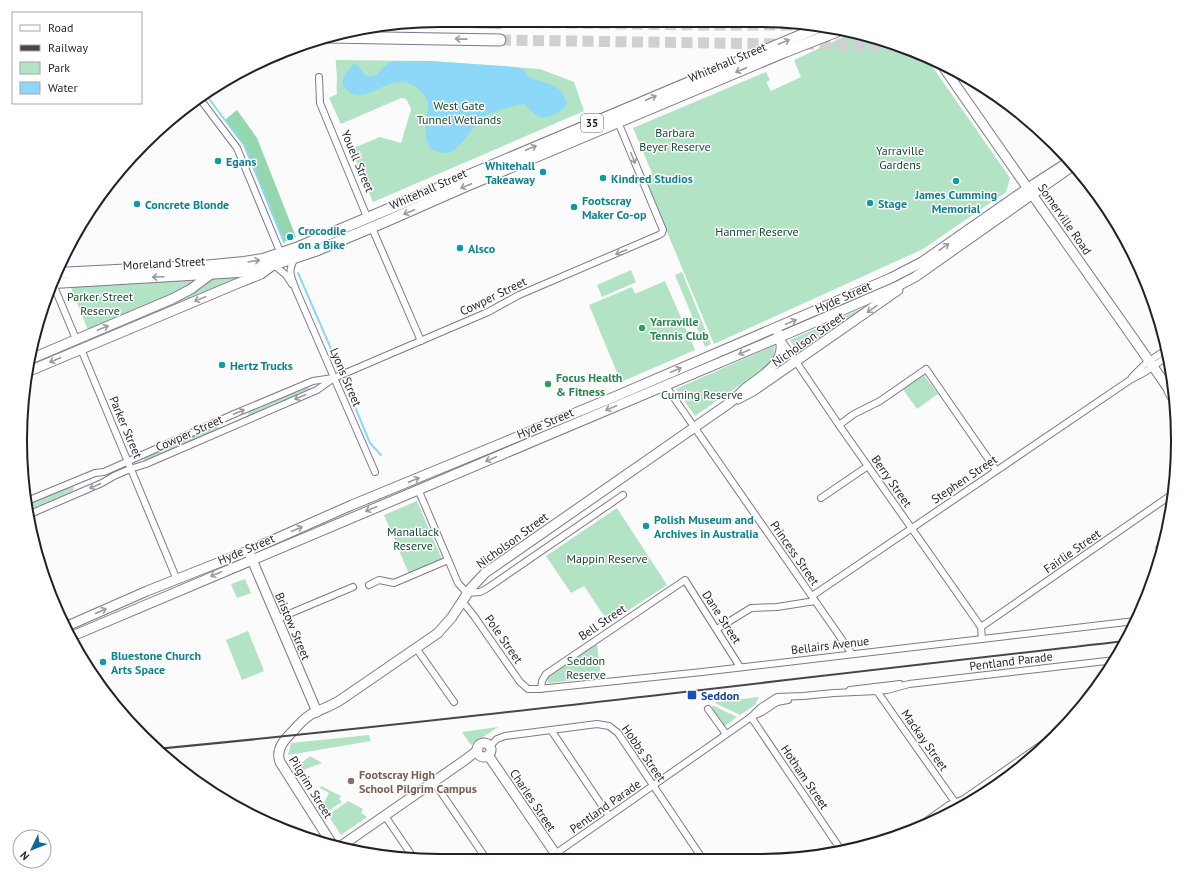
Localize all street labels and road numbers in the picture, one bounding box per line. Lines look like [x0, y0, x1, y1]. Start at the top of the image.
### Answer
street label: Whitehall Street [686, 39, 768, 85]
road number: 35 [581, 114, 603, 132]
street label: Youell Street [338, 128, 378, 194]
street label: Whitehall Street [387, 165, 469, 213]
street label: Somerville Road [1035, 181, 1095, 257]
street label: Moreland Street [122, 253, 206, 273]
street label: Cowper Street [457, 273, 529, 319]
street label: Hyde Street [813, 278, 873, 316]
street label: Nicholson Street [769, 308, 847, 370]
street label: Lyons Street [327, 345, 365, 409]
street label: Parker Street [106, 394, 146, 460]
street label: Hyde Street [514, 404, 576, 442]
street label: Cowper Street [153, 411, 225, 455]
street label: Berry Street [869, 452, 915, 510]
street label: Stephen Street [928, 452, 1000, 506]
street label: Nicholson Street [473, 509, 551, 571]
street label: Princess Street [767, 518, 823, 588]
street label: Fairlie Street [1041, 526, 1103, 576]
street label: Hyde Street [215, 530, 277, 568]
street label: Dane Street [699, 588, 745, 646]
street label: Bristow Street [272, 590, 314, 662]
street label: Bell Street [575, 601, 629, 643]
street label: Pole Street [482, 612, 526, 666]
street label: Bellairs Avenue [790, 633, 870, 657]
street label: Pentland Parade [969, 648, 1053, 674]
street label: Mackay Street [898, 706, 952, 774]
street label: Hobbs Street [619, 722, 669, 784]
street label: Hotham Street [778, 742, 832, 812]
street label: Pilgrim Street [286, 753, 336, 821]
street label: Charles Street [507, 766, 559, 834]
street label: Pentland Parade [566, 776, 644, 836]

